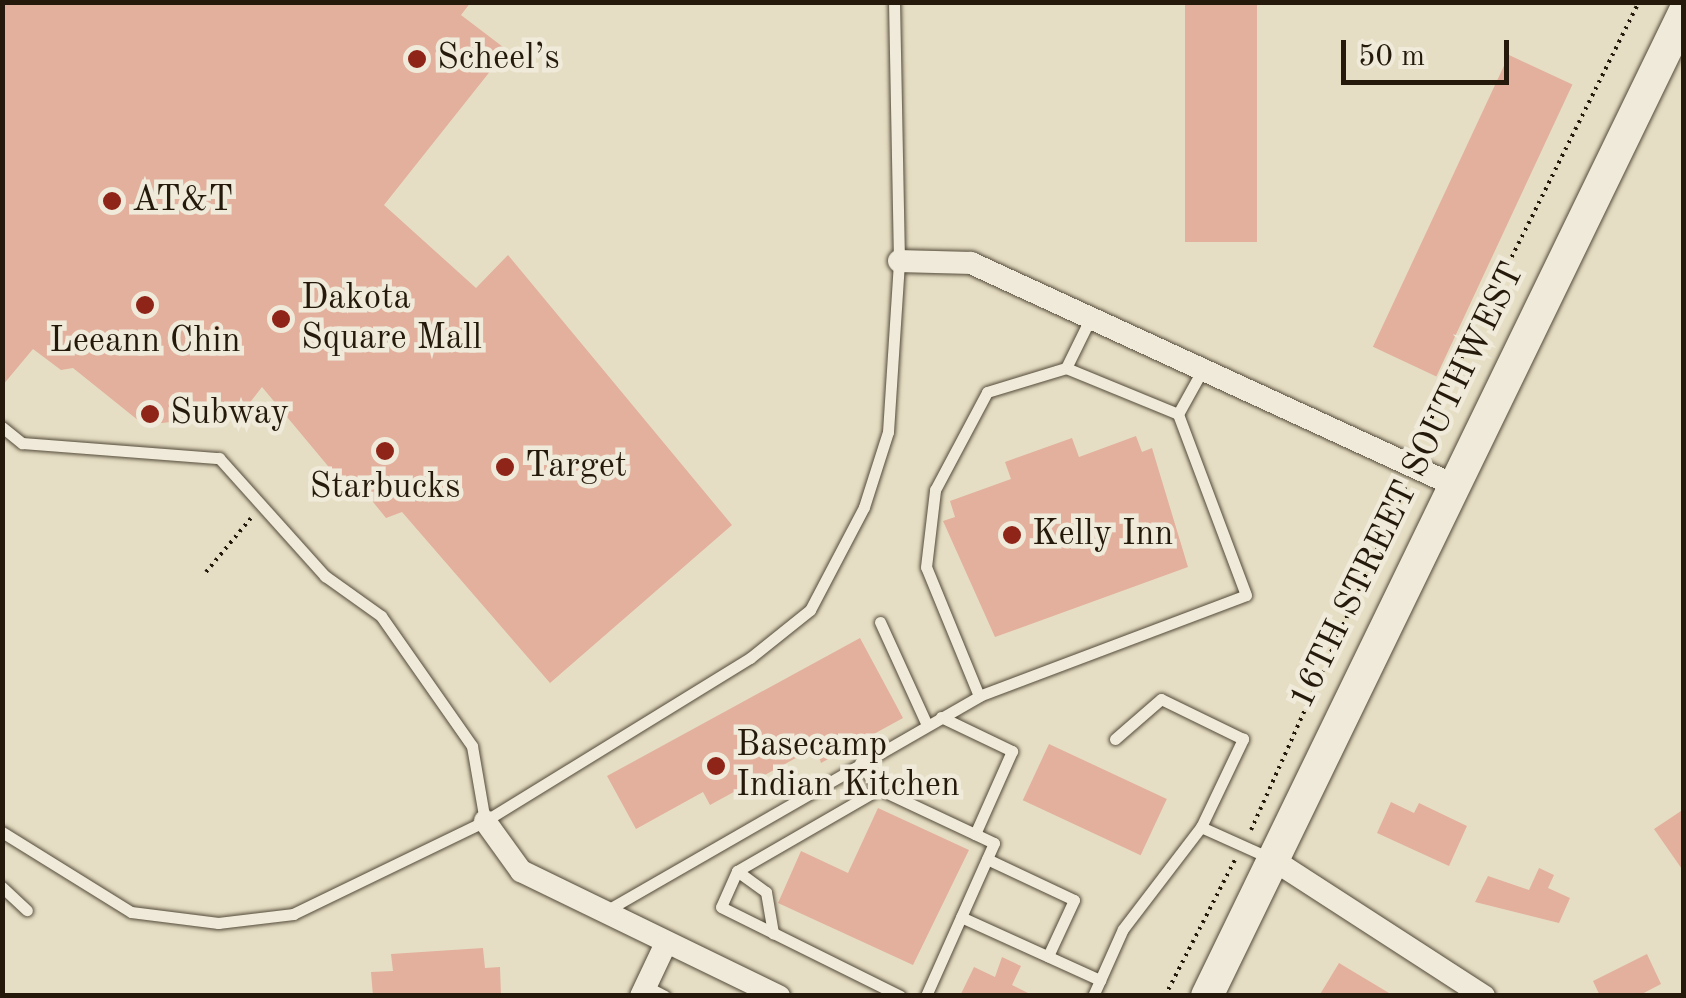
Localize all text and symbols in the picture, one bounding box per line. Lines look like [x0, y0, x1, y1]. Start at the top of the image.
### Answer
scale bar [1346, 20, 1514, 82]
place label: Scheel’s [437, 38, 560, 80]
text: 50 m [1358, 42, 1425, 72]
marker: Scheel’s [406, 48, 428, 70]
place label: AT&T [132, 180, 233, 222]
marker: AT&T [101, 190, 123, 212]
street label: 16TH STREET SOUTHWEST [1281, 256, 1535, 716]
place label: Dakota Square Mall [301, 278, 482, 360]
marker: Leeann Chin [134, 294, 156, 316]
marker: Dakota Square Mall [270, 308, 292, 330]
place label: Leeann Chin [49, 321, 241, 363]
place label: Subway [170, 393, 289, 435]
marker: Subway [139, 403, 161, 425]
marker: Starbucks [374, 440, 396, 462]
place label: Target [525, 446, 627, 488]
marker: Target [494, 456, 516, 478]
place label: Starbucks [310, 467, 460, 509]
place label: Kelly Inn [1032, 514, 1173, 556]
marker: Kelly Inn [1001, 524, 1023, 546]
place label: Basecamp Indian Kitchen [736, 725, 960, 807]
marker: Basecamp Indian Kitchen [705, 755, 727, 777]

